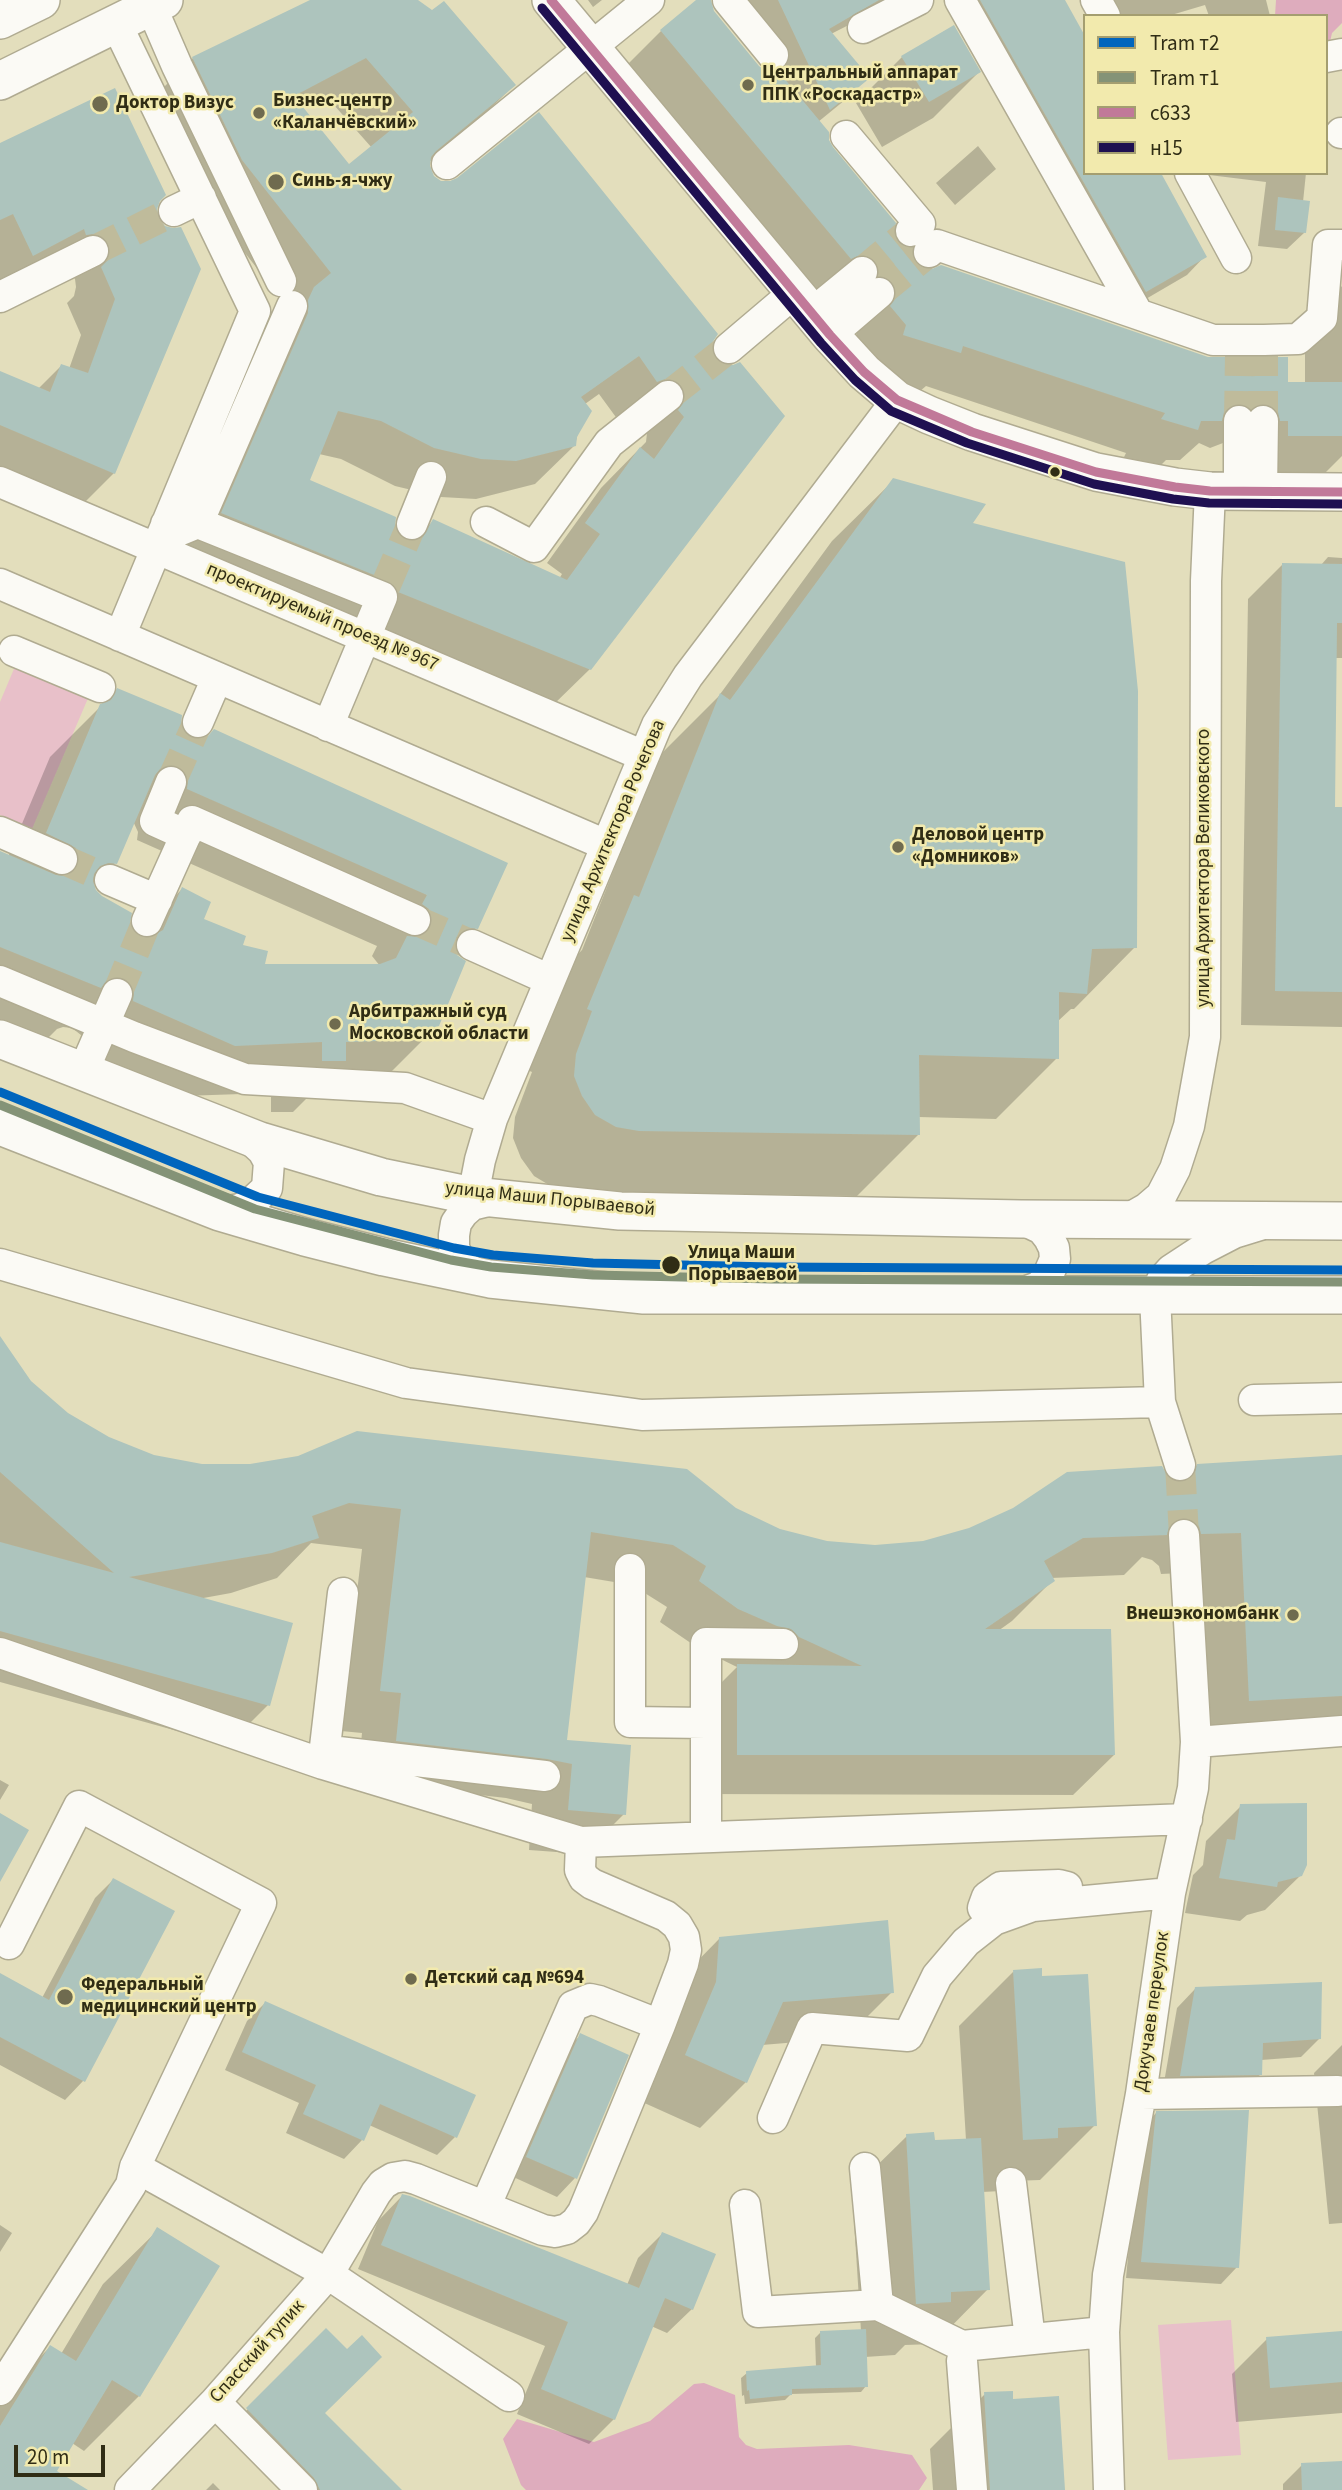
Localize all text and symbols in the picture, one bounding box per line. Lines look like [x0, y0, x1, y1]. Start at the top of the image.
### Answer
legend [1083, 14, 1328, 175]
text: Tram т2 [1150, 28, 1219, 58]
place label: Центральный аппарат ППК «Роскадастр» [762, 63, 958, 107]
text: Tram т1 [1150, 63, 1219, 93]
marker: Центральный аппарат ППК «Роскадастр» [740, 77, 756, 93]
place label: Бизнес-центр «Каланчёвский» [273, 91, 417, 135]
place label: Доктор Визус [116, 93, 234, 115]
marker: Доктор Визус [90, 94, 110, 114]
text: с633 [1150, 98, 1191, 128]
marker: Бизнес-центр «Каланчёвский» [251, 105, 267, 121]
text: н15 [1150, 133, 1183, 163]
place label: Синь-я-чжу [292, 171, 392, 193]
marker: Синь-я-чжу [266, 172, 286, 192]
unlabelled marker [1048, 465, 1062, 479]
street label: проектируемый проезд № 967 [203, 559, 441, 677]
street label: улица Архитектора Рочегова [557, 717, 671, 945]
street label: улица Архитектора Великовского [1194, 729, 1216, 1007]
place label: Деловой центр «Домников» [912, 825, 1044, 869]
marker: Деловой центр «Домников» [890, 839, 906, 855]
place label: Арбитражный суд Московской области [349, 1002, 529, 1046]
marker: Арбитражный суд Московской области [327, 1016, 343, 1032]
street label: улица Маши Порываевой [444, 1178, 656, 1222]
place label: Улица Маши Порываевой [688, 1243, 798, 1287]
marker: Улица Маши Порываевой [660, 1254, 682, 1276]
place label: Внешэкономбанк [1126, 1604, 1279, 1626]
marker: Внешэкономбанк [1285, 1607, 1301, 1623]
street label: Докучаев переулок [1130, 1931, 1176, 2093]
place label: Детский сад №694 [425, 1968, 584, 1990]
marker: Детский сад №694 [403, 1971, 419, 1987]
place label: Федеральный медицинский центр [81, 1975, 257, 2019]
marker: Федеральный медицинский центр [55, 1987, 75, 2007]
street label: Спасский тупик [206, 2296, 310, 2408]
scale bar [18, 2430, 108, 2474]
text: 20 m [27, 2442, 69, 2472]

